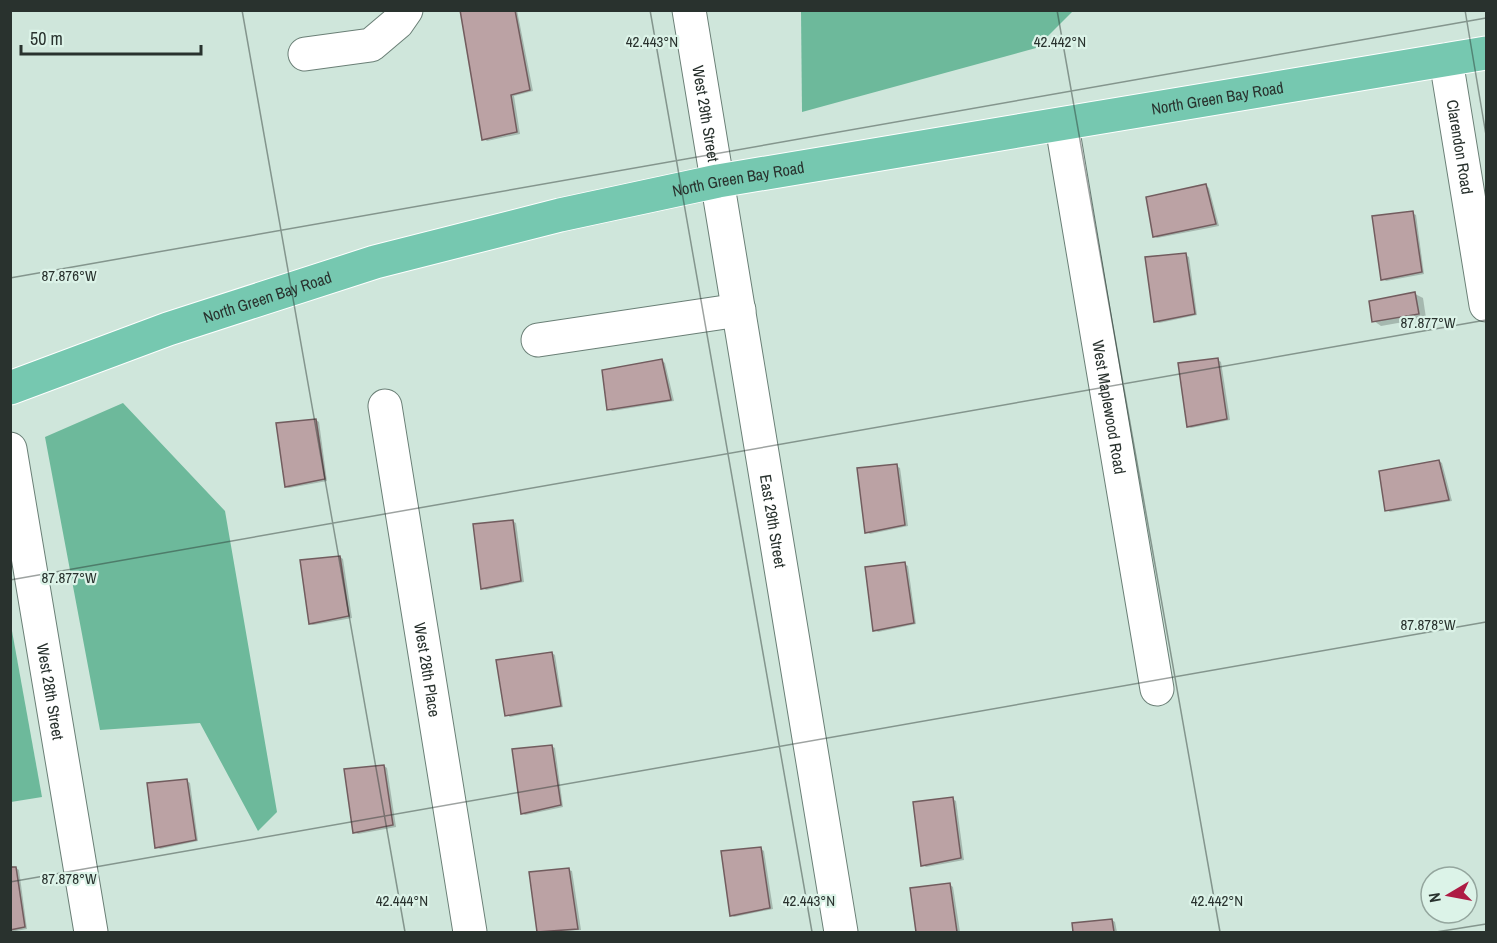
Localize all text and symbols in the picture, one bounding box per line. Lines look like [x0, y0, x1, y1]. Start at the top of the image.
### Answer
scale bar [21, 18, 201, 56]
text: 50 m [30, 26, 63, 51]
text: 42.443°N [626, 31, 678, 52]
text: 42.442°N [1034, 31, 1086, 52]
street label: West 29th Street [687, 64, 725, 164]
street label: North Green Bay Road [1150, 76, 1285, 120]
street label: Clarendon Road [1442, 98, 1479, 196]
street label: North Green Bay Road [670, 156, 806, 202]
text: 87.876°W [41, 265, 97, 286]
street label: North Green Bay Road [200, 266, 334, 328]
text: 87.877°W [1400, 312, 1456, 333]
street label: West Maplewood Road [1087, 338, 1132, 476]
street label: East 29th Street [755, 473, 792, 570]
text: 87.877°W [41, 567, 97, 588]
text: 87.878°W [1400, 614, 1456, 635]
street label: West 28th Place [409, 621, 446, 718]
street label: West 28th Street [32, 642, 70, 742]
north arrow [1419, 865, 1479, 925]
text: 87.878°W [41, 868, 97, 889]
text: 42.444°N [376, 890, 428, 911]
text: 42.443°N [783, 890, 835, 911]
text: 42.442°N [1191, 890, 1243, 911]
text: N [1423, 891, 1446, 904]

